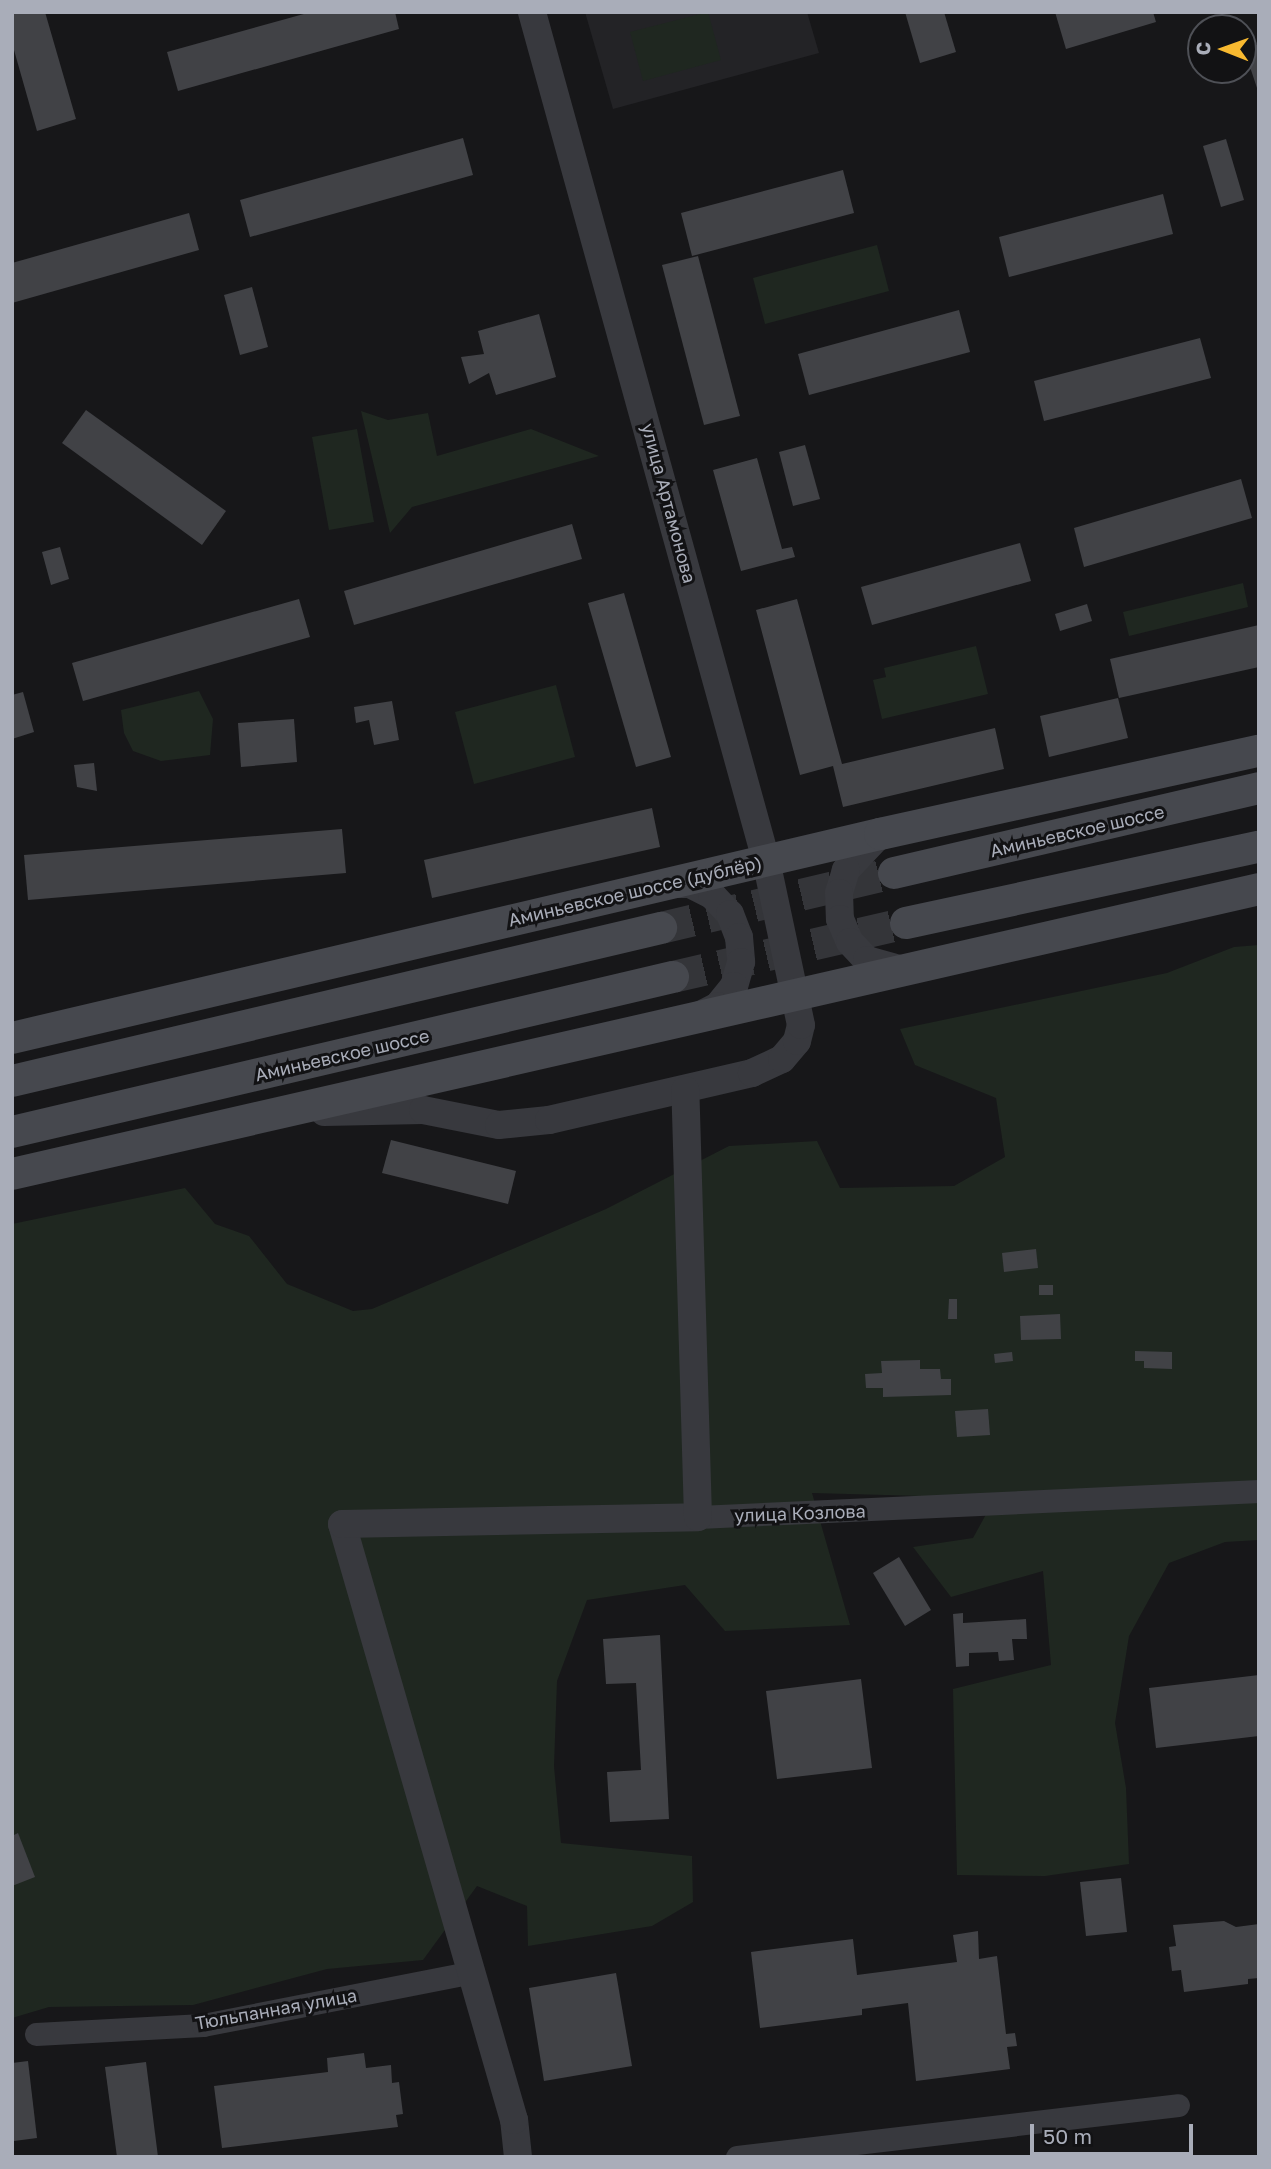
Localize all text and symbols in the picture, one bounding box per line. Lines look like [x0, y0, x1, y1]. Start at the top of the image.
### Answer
north arrow [1187, 14, 1257, 84]
text: С [1191, 42, 1214, 56]
street label: улица Артамонова [637, 421, 701, 585]
street label: Аминьевское шоссе [988, 800, 1166, 862]
street label: Аминьевское шоссе (дублёр) [506, 851, 764, 931]
street label: Аминьевское шоссе [253, 1024, 431, 1086]
street label: улица Козлова [734, 1500, 866, 1526]
street label: Тюльпанная улица [193, 1984, 359, 2034]
scale bar [1033, 2110, 1196, 2154]
text: 50 m [1043, 2123, 1092, 2149]

